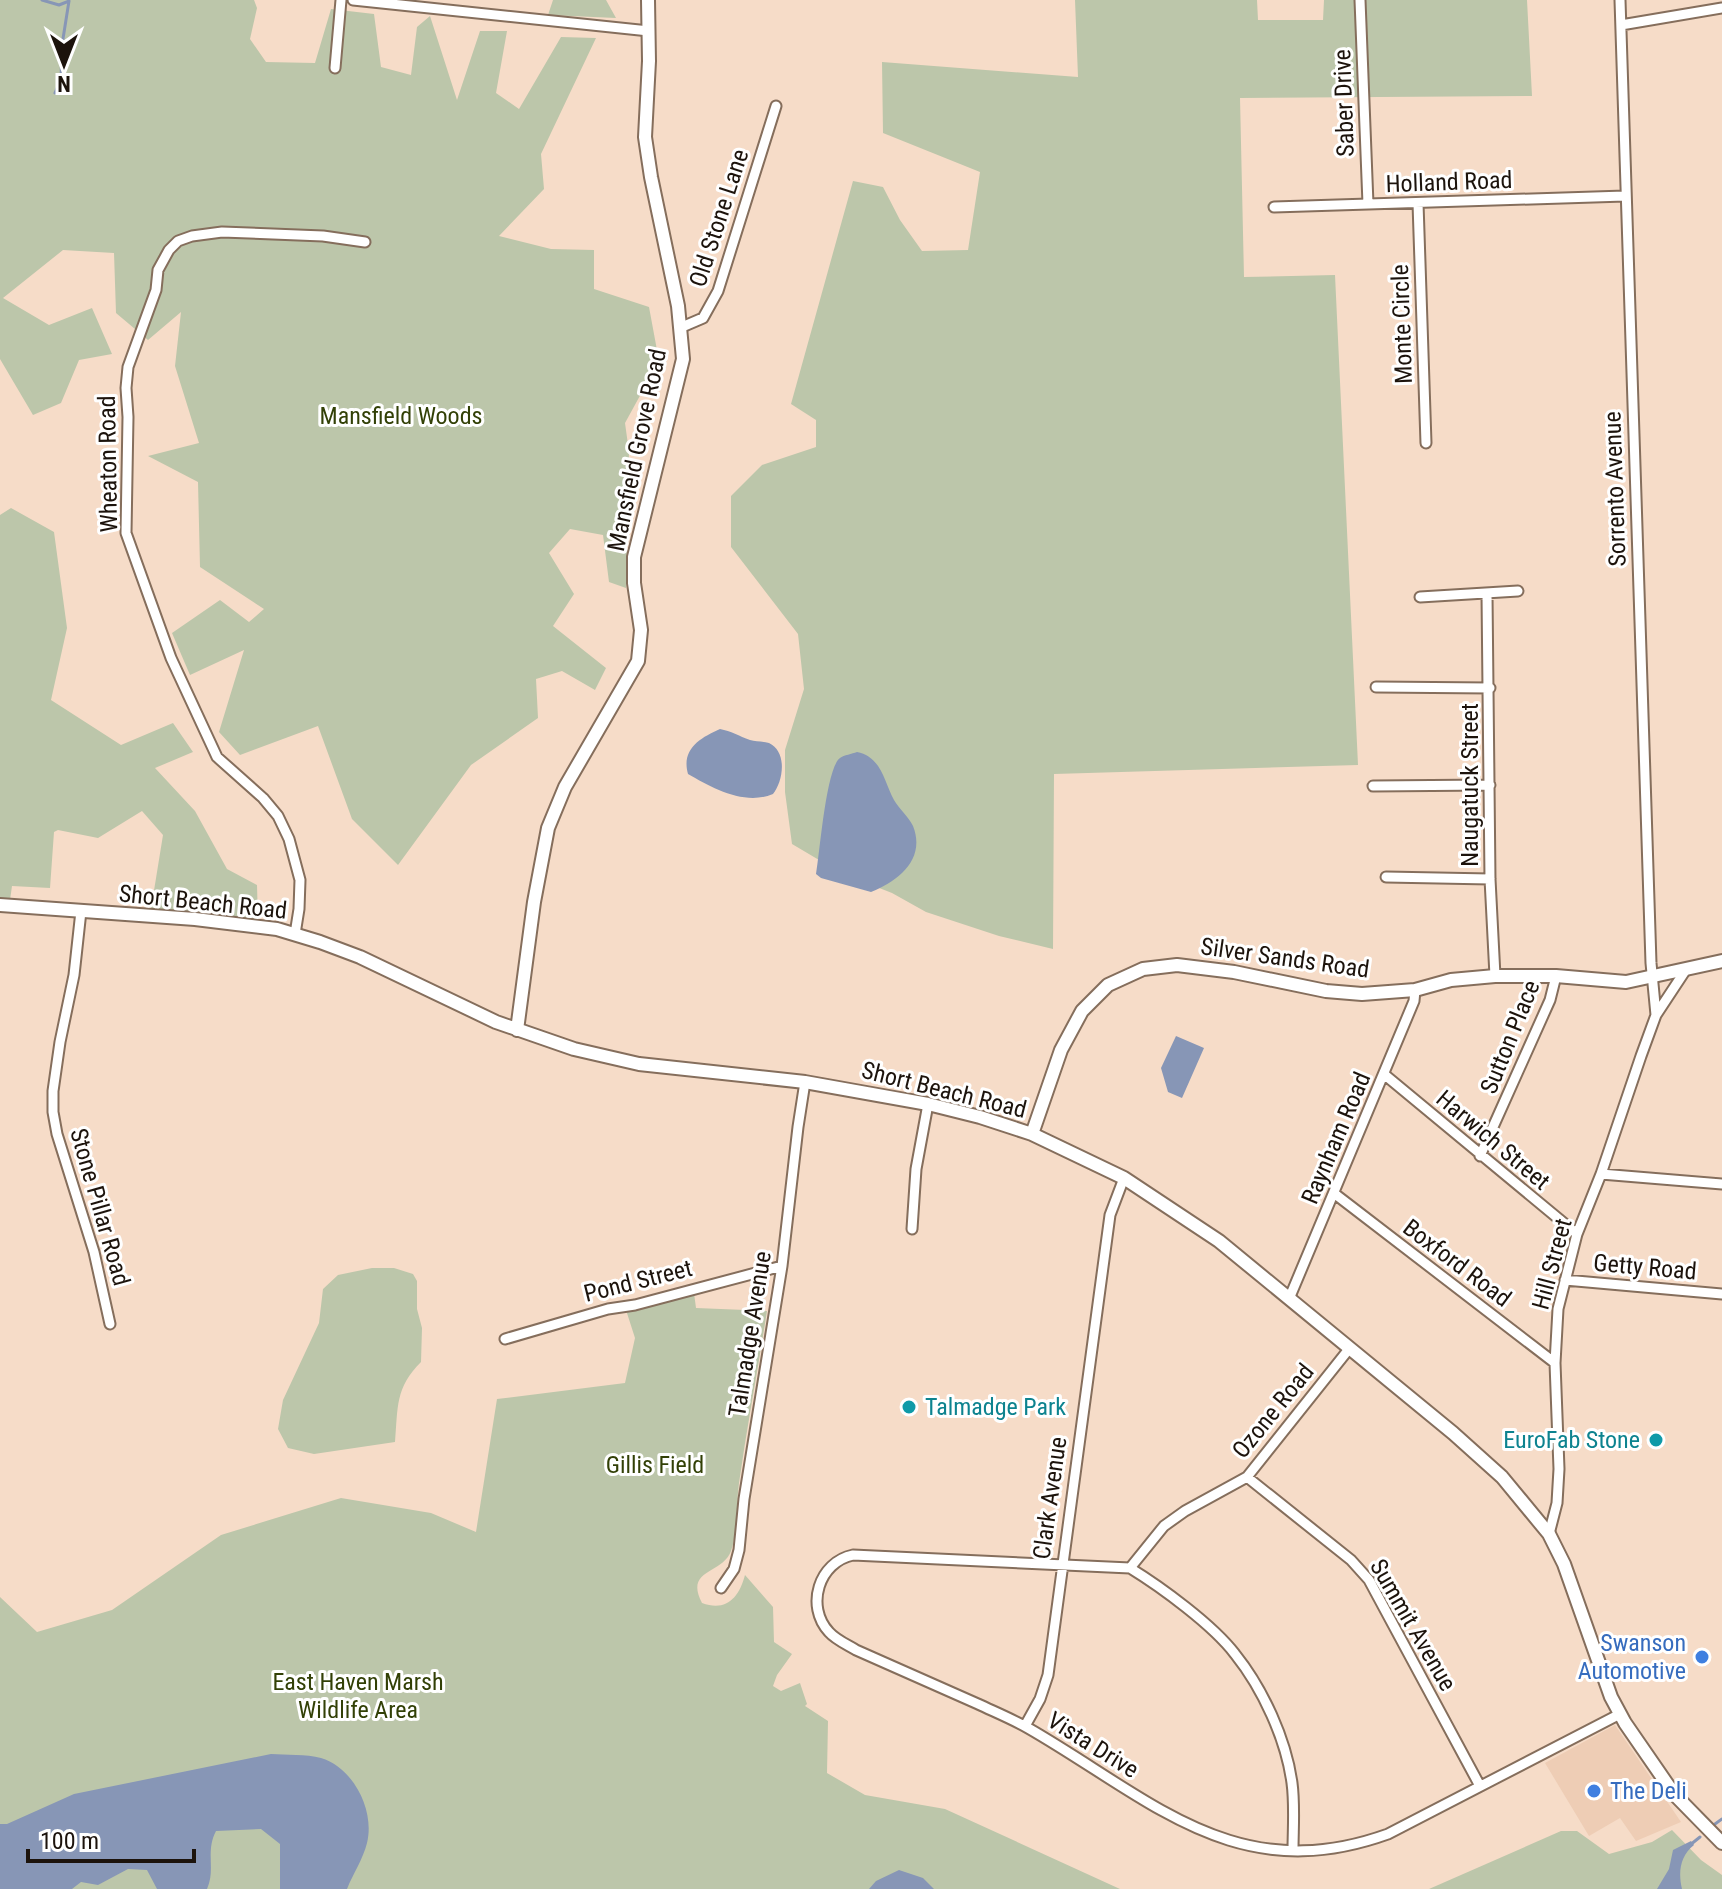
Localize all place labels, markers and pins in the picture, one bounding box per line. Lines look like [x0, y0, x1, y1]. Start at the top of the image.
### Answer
place label: Talmadge Park [925, 1393, 1066, 1421]
marker: Talmadge Park [900, 1398, 918, 1416]
place label: EuroFab Stone [1503, 1426, 1640, 1454]
marker: EuroFab Stone [1647, 1431, 1665, 1449]
place label: Swanson Automotive [1578, 1629, 1686, 1685]
marker: Swanson Automotive [1693, 1648, 1711, 1666]
place label: The Deli [1610, 1777, 1687, 1805]
marker: The Deli [1585, 1782, 1603, 1800]

